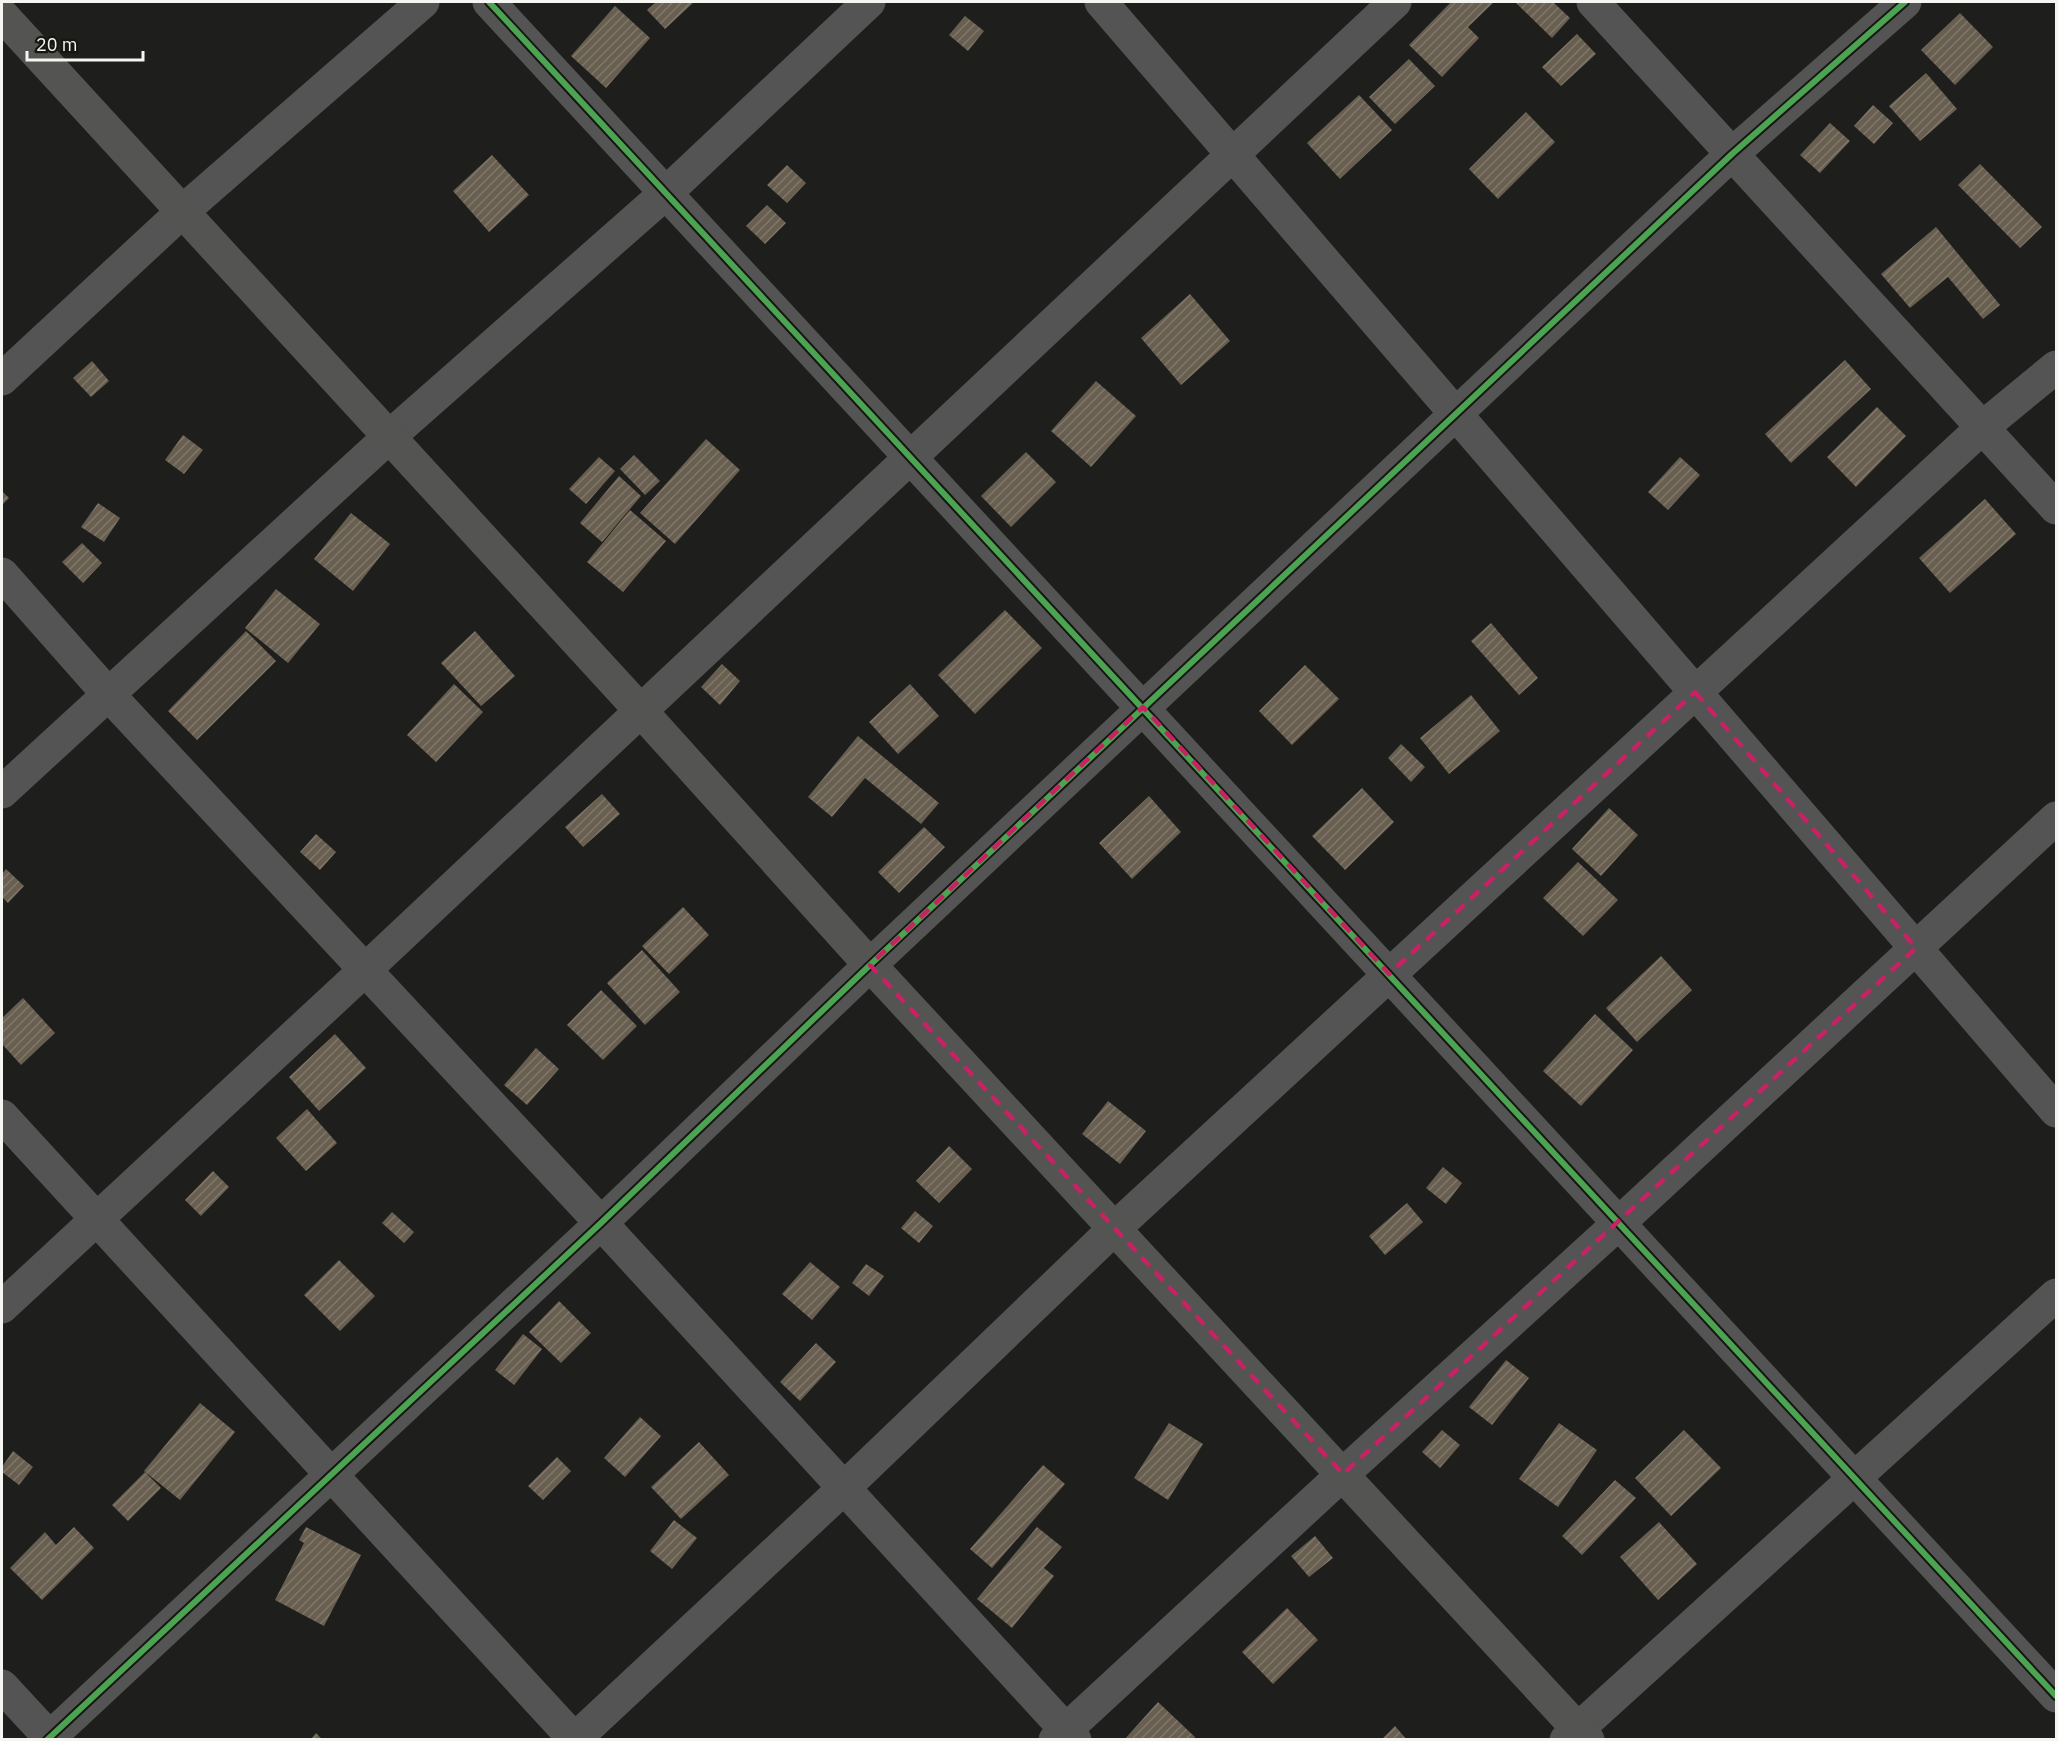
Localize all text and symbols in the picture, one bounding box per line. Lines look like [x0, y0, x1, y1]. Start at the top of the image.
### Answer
scale bar [27, 24, 142, 62]
text: 20 m [36, 33, 78, 56]

